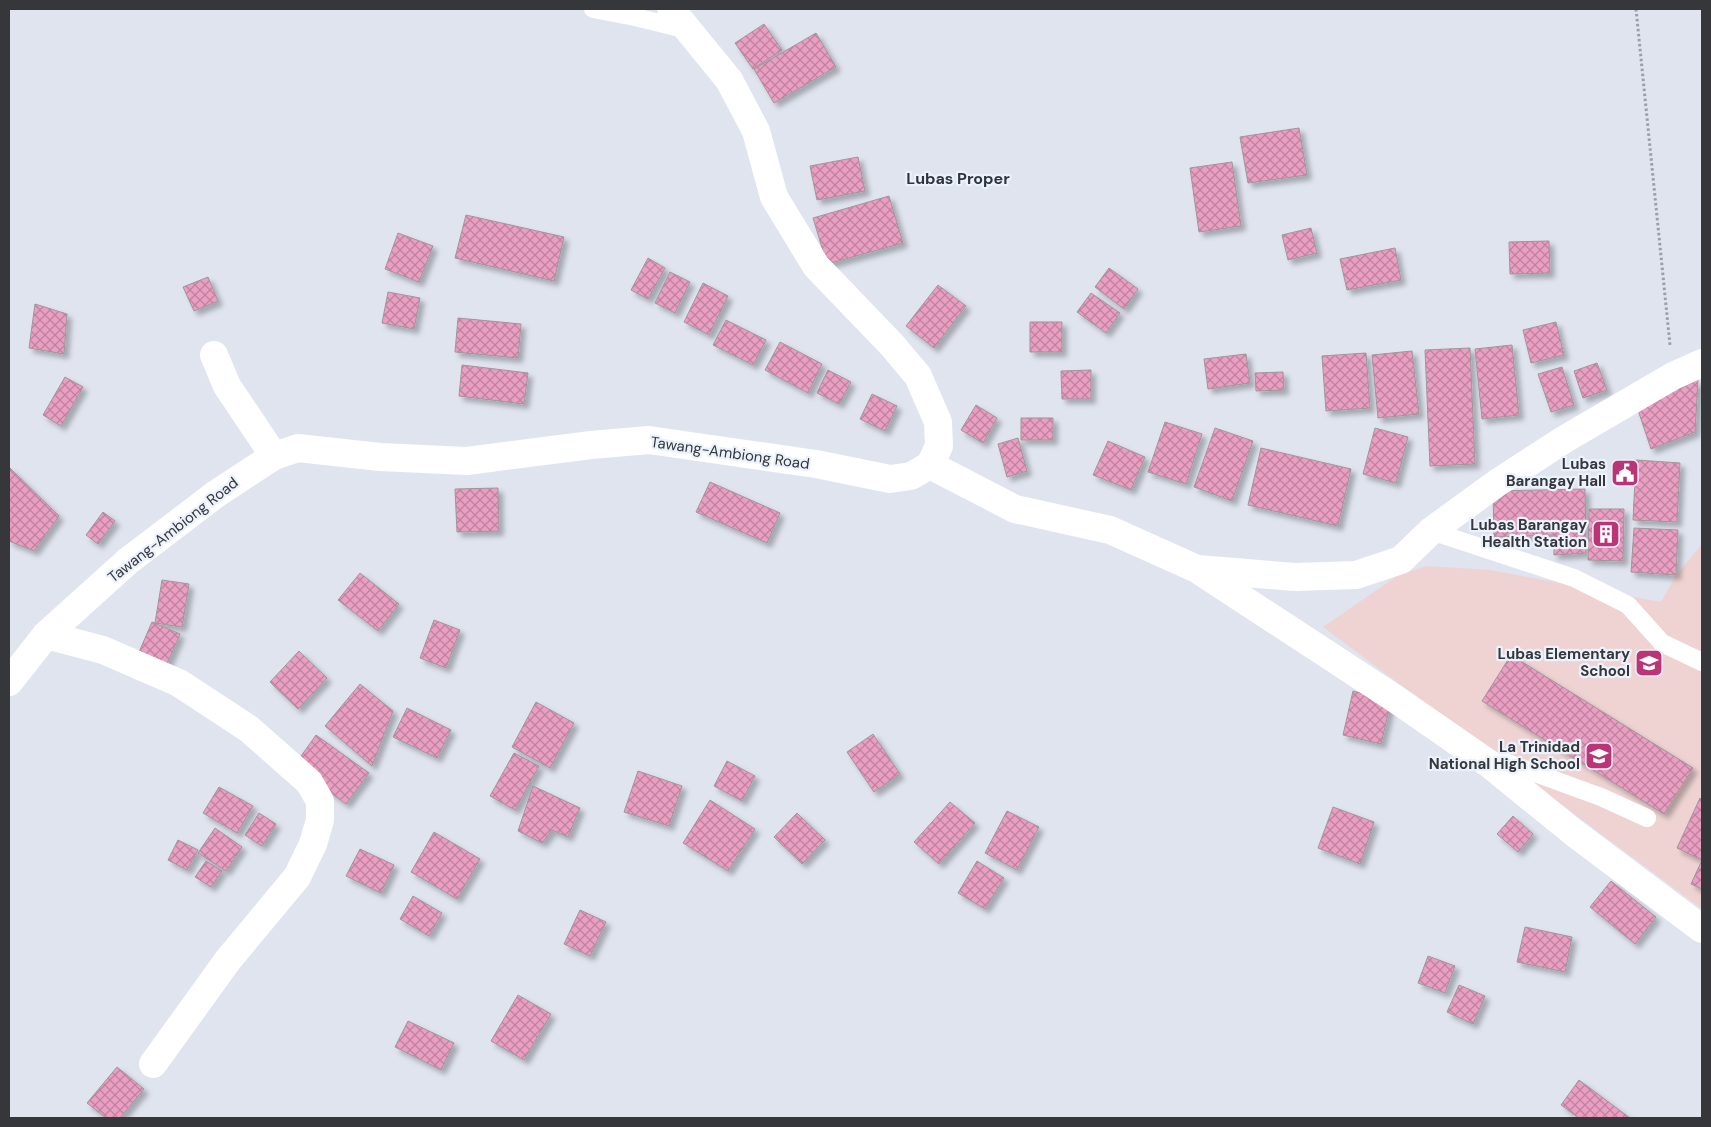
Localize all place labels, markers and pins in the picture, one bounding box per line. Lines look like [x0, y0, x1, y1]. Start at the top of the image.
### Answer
place label: Lubas Barangay Hall [1506, 454, 1606, 491]
public building icon: Lubas Barangay Hall [1610, 458, 1640, 488]
place label: Lubas Barangay Health Station [1470, 515, 1587, 552]
building icon: Lubas Barangay Health Station [1591, 519, 1621, 549]
place label: Lubas Elementary School [1498, 644, 1630, 681]
school or university icon: Lubas Elementary School [1634, 648, 1664, 678]
place label: La Trinidad National High School [1429, 737, 1580, 774]
school or university icon: La Trinidad National High School [1584, 741, 1614, 771]

